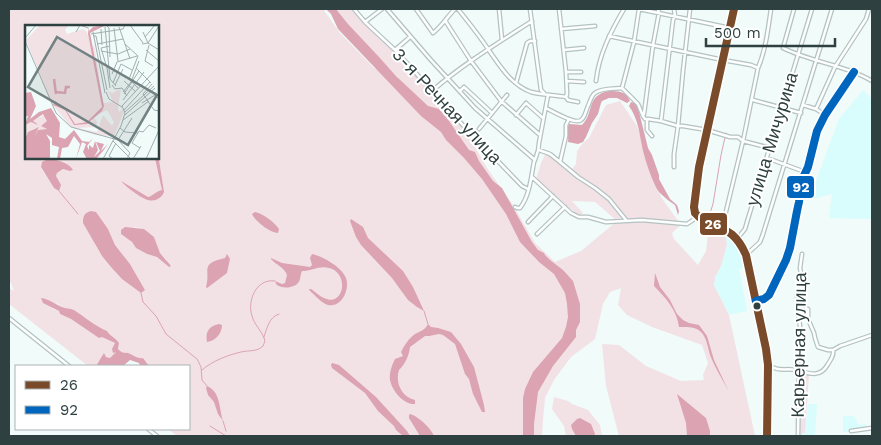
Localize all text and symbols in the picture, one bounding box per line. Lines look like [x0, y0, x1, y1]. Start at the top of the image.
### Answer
scale bar [706, 15, 835, 47]
text: 500 m [714, 24, 761, 42]
inset map [25, 25, 159, 159]
street label: 3-я Речная улица [388, 43, 507, 169]
street label: улица Мичурина [741, 68, 802, 208]
line badge: 92 [786, 175, 815, 199]
text: 92 [793, 179, 809, 195]
line badge: 26 [699, 212, 728, 236]
text: 26 [705, 216, 722, 232]
street label: Карьерная улица [787, 271, 810, 418]
unlabelled marker [752, 301, 762, 311]
legend [15, 365, 190, 430]
text: 26 [60, 376, 78, 394]
text: 92 [60, 401, 78, 419]

